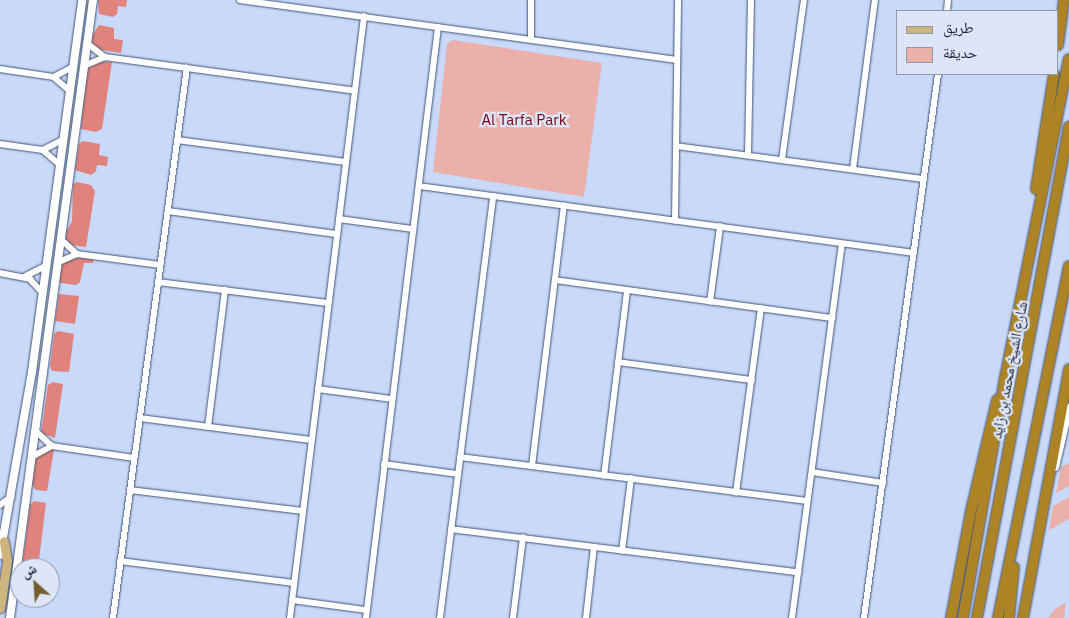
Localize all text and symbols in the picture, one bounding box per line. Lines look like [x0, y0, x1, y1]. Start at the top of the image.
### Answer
legend [896, 10, 1059, 75]
text: طريق [943, 18, 974, 37]
text: حديقة [943, 43, 977, 62]
park label: Al Tarfa Park [481, 111, 567, 129]
street label: شارع الشيخ محمد بن زايد [987, 300, 1031, 440]
north arrow [10, 558, 60, 608]
text: ش [18, 559, 39, 582]

